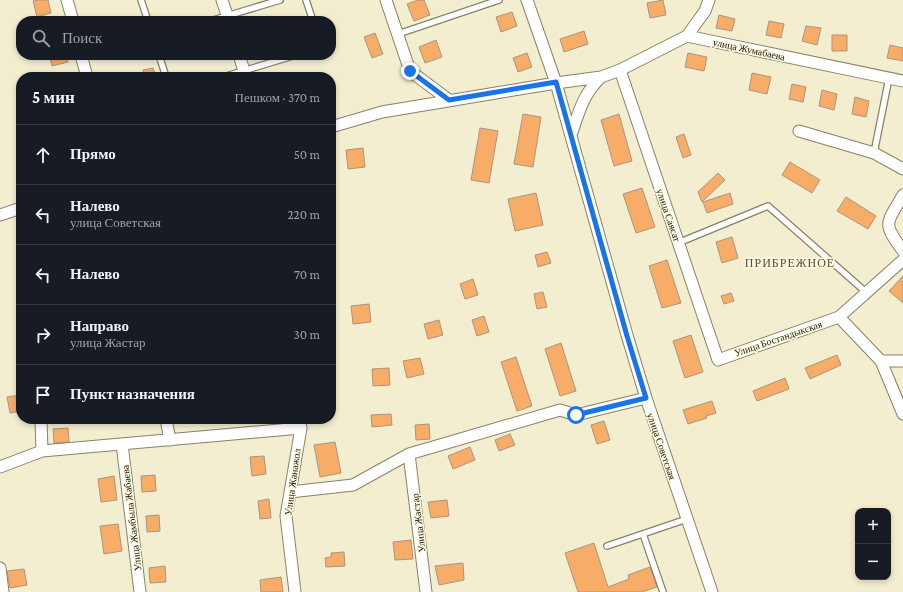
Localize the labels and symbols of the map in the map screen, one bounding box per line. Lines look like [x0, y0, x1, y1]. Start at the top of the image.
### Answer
street label: улица Жумабаева [712, 36, 787, 63]
route end [401, 62, 419, 80]
street label: улица Саясат [654, 187, 683, 244]
district label: ПРИБРЕЖНОЕ [745, 256, 835, 270]
street label: Улица Бостандыкская [733, 318, 824, 359]
route start [567, 406, 585, 424]
street label: улица Советская [645, 411, 678, 481]
street label: Улица Жанажол [282, 448, 303, 516]
street label: Улица Жамбыла Жабаева [119, 464, 143, 572]
street label: Улица Жастар [409, 493, 428, 553]

